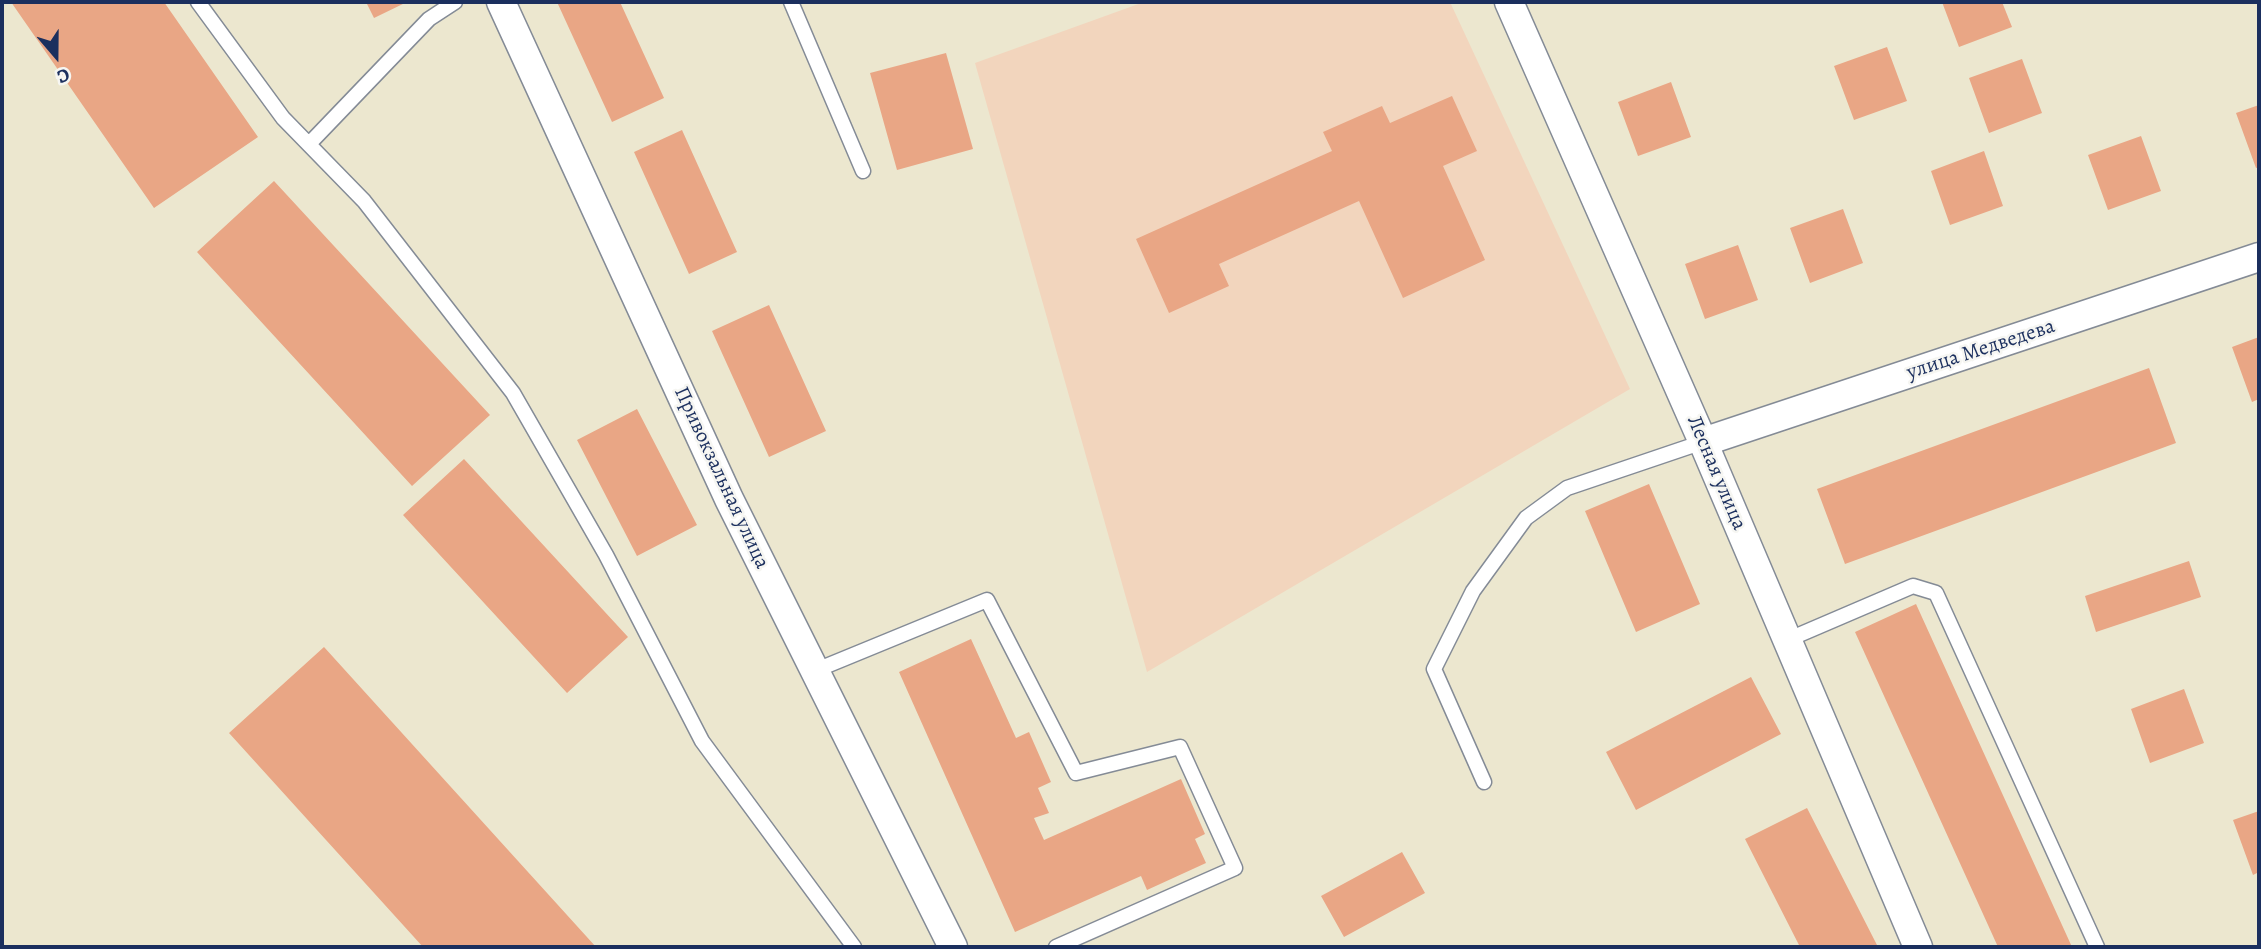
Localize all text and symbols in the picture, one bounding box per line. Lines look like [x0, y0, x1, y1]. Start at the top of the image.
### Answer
north arrow [21, 21, 91, 91]
text: С [53, 62, 73, 90]
street label: улица Медведева [1904, 314, 2058, 386]
street label: Привокзальная улица [668, 383, 774, 573]
street label: Лесная улица [1681, 412, 1751, 534]

